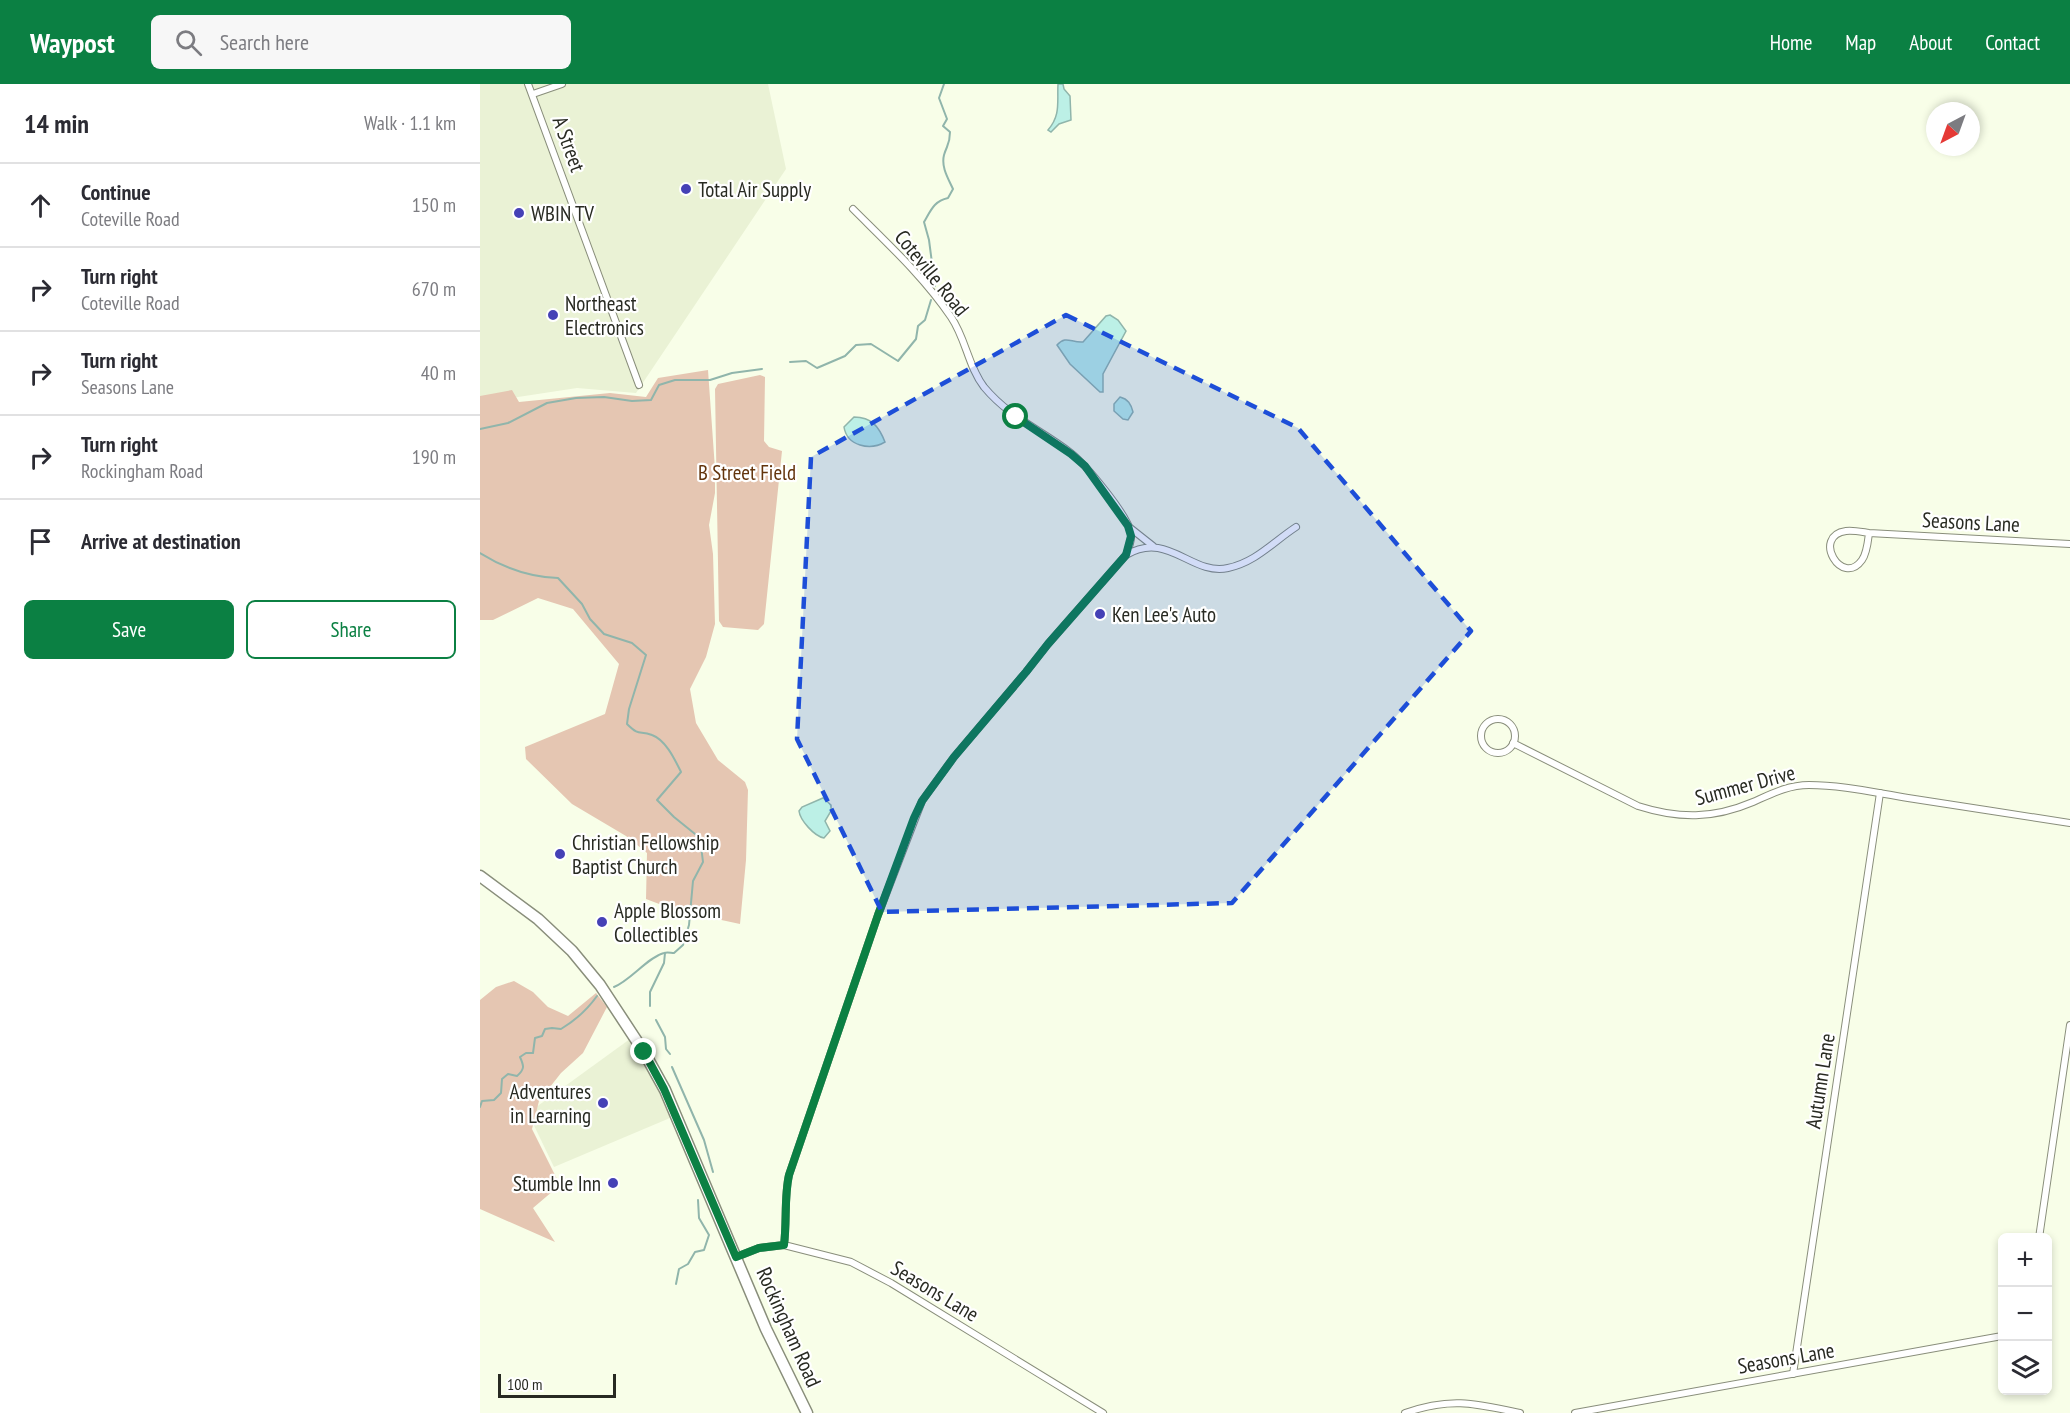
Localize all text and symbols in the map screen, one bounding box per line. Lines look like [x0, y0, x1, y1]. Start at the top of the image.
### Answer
search box [151, 15, 571, 69]
text: Waypost [30, 24, 115, 61]
icon: search [172, 26, 205, 59]
text: Search here [220, 28, 309, 56]
text: Home [1770, 29, 1812, 56]
text: Map [1845, 29, 1876, 56]
text: About [1909, 29, 1952, 56]
text: Contact [1985, 29, 2040, 56]
north arrow [1926, 102, 1980, 156]
text: 14 min [24, 107, 89, 140]
text: Walk · 1.1 km [364, 110, 456, 136]
street label: A Street [547, 113, 592, 176]
place label: Total Air Supply [698, 176, 811, 203]
text: Continue [81, 178, 151, 206]
marker: Total Air Supply [679, 182, 693, 196]
icon: ahead [24, 189, 57, 222]
text: 150 m [412, 192, 456, 218]
place label: WBIN TV [531, 200, 594, 227]
text: Coteville Road [81, 206, 180, 232]
marker: WBIN TV [512, 206, 526, 220]
street label: Coteville Road [889, 224, 975, 322]
text: Turn right [81, 262, 158, 290]
icon: right [24, 273, 57, 306]
text: 670 m [412, 276, 456, 302]
text: Coteville Road [81, 290, 180, 316]
place label: Northeast Electronics [565, 290, 644, 341]
marker: Northeast Electronics [546, 308, 560, 322]
text: Turn right [81, 346, 158, 374]
icon: right [24, 357, 57, 390]
text: 40 m [421, 360, 456, 386]
text: Seasons Lane [81, 374, 174, 400]
route start [1002, 403, 1028, 429]
text: Turn right [81, 430, 158, 458]
icon: right [24, 441, 57, 474]
text: 190 m [412, 444, 456, 470]
text: Rockingham Road [81, 458, 203, 484]
park label: B Street Field [698, 459, 796, 486]
street label: Seasons Lane [1922, 506, 2020, 538]
icon: arrive [24, 525, 57, 558]
text: Arrive at destination [81, 527, 241, 555]
button: Save [24, 600, 234, 659]
button: Share [246, 600, 456, 659]
place label: Ken Lee's Auto [1112, 601, 1216, 628]
marker: Ken Lee's Auto [1093, 607, 1107, 621]
street label: Summer Drive [1692, 759, 1798, 811]
place label: Christian Fellowship Baptist Church [572, 829, 719, 880]
marker: Christian Fellowship Baptist Church [553, 847, 567, 861]
place label: Apple Blossom Collectibles [614, 897, 721, 948]
marker: Apple Blossom Collectibles [595, 915, 609, 929]
street label: Autumn Lane [1799, 1031, 1841, 1131]
route end [630, 1038, 656, 1064]
place label: Adventures in Learning [510, 1078, 591, 1129]
marker: Adventures in Learning [596, 1096, 610, 1110]
place label: Stumble Inn [513, 1170, 601, 1197]
marker: Stumble Inn [606, 1176, 620, 1190]
map controls [1998, 1233, 2052, 1395]
button: + [1998, 1233, 2052, 1287]
street label: Seasons Lane [886, 1254, 984, 1328]
street label: Rockingham Road [751, 1263, 827, 1391]
button: − [1998, 1287, 2052, 1341]
street label: Seasons Lane [1736, 1336, 1836, 1380]
button: layers [1998, 1341, 2052, 1395]
scale bar [498, 1371, 616, 1398]
text: 100 m [507, 1374, 542, 1394]

